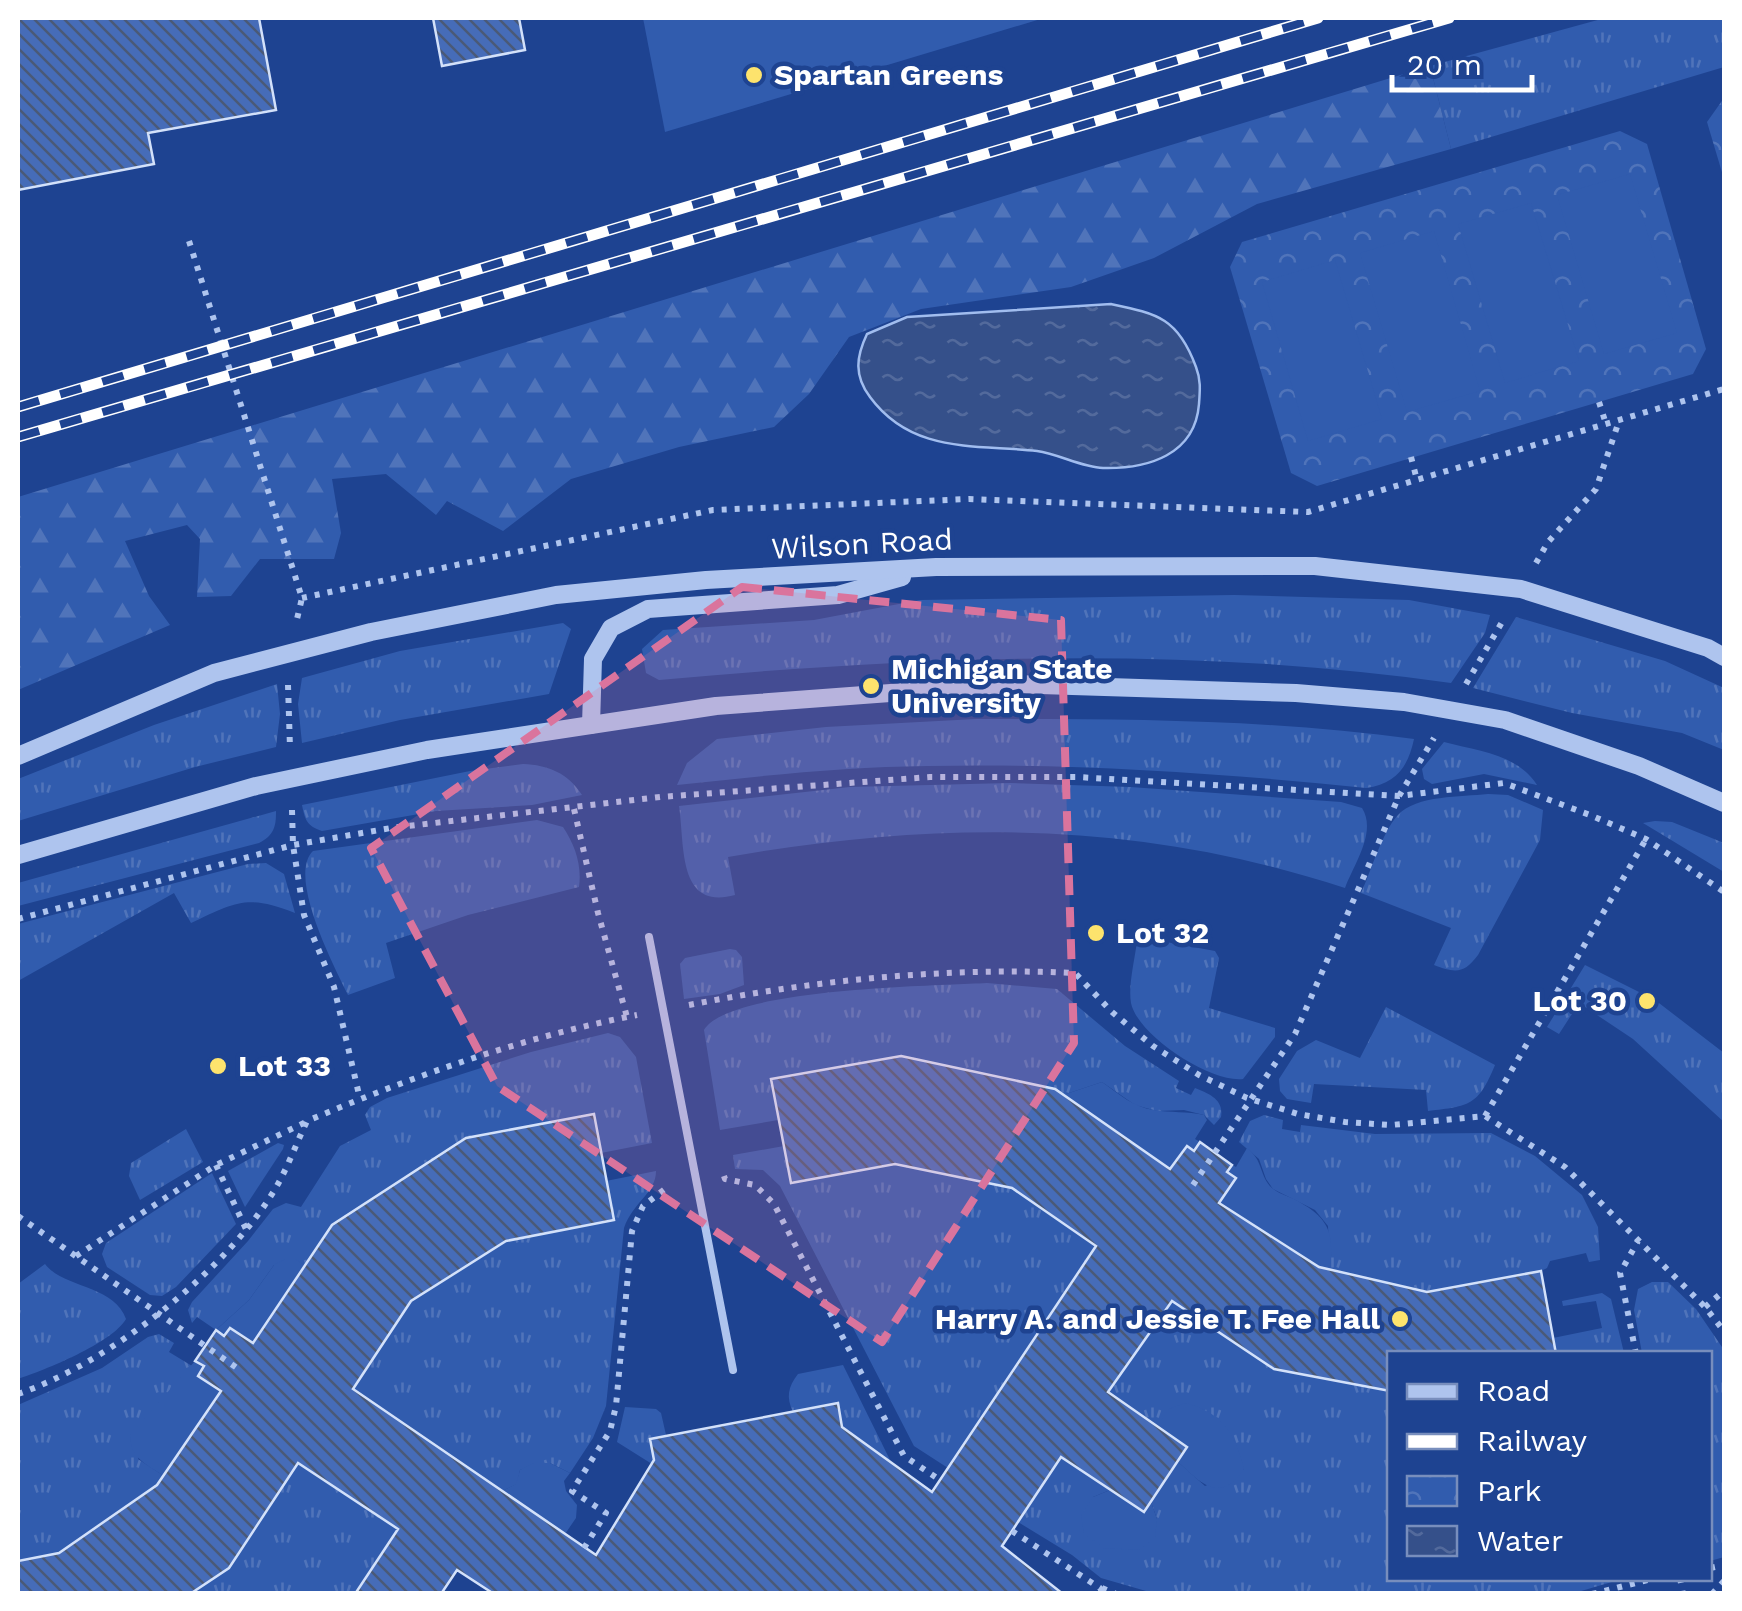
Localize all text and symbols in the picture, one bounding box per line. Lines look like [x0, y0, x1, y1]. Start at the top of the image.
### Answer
scale bar [1392, 30, 1532, 92]
text: 20 m [1407, 47, 1482, 82]
place label: Spartan Greens [774, 57, 1004, 92]
marker: Spartan Greens [743, 64, 765, 86]
street label: Wilson Road [770, 521, 954, 566]
place label: Michigan State University [891, 651, 1113, 720]
marker: Michigan State University [860, 675, 882, 697]
place label: Lot 32 [1116, 915, 1209, 950]
marker: Lot 32 [1085, 922, 1107, 944]
place label: Lot 30 [1532, 983, 1627, 1018]
marker: Lot 30 [1636, 990, 1658, 1012]
place label: Lot 33 [238, 1048, 331, 1083]
marker: Lot 33 [207, 1055, 229, 1077]
place label: Harry A. and Jessie T. Fee Hall [935, 1301, 1380, 1336]
marker: Harry A. and Jessie T. Fee Hall [1389, 1308, 1411, 1330]
legend [1387, 1351, 1712, 1581]
text: Road [1477, 1373, 1550, 1408]
text: Railway [1477, 1423, 1587, 1458]
text: Park [1477, 1473, 1542, 1508]
text: Water [1477, 1523, 1563, 1558]

